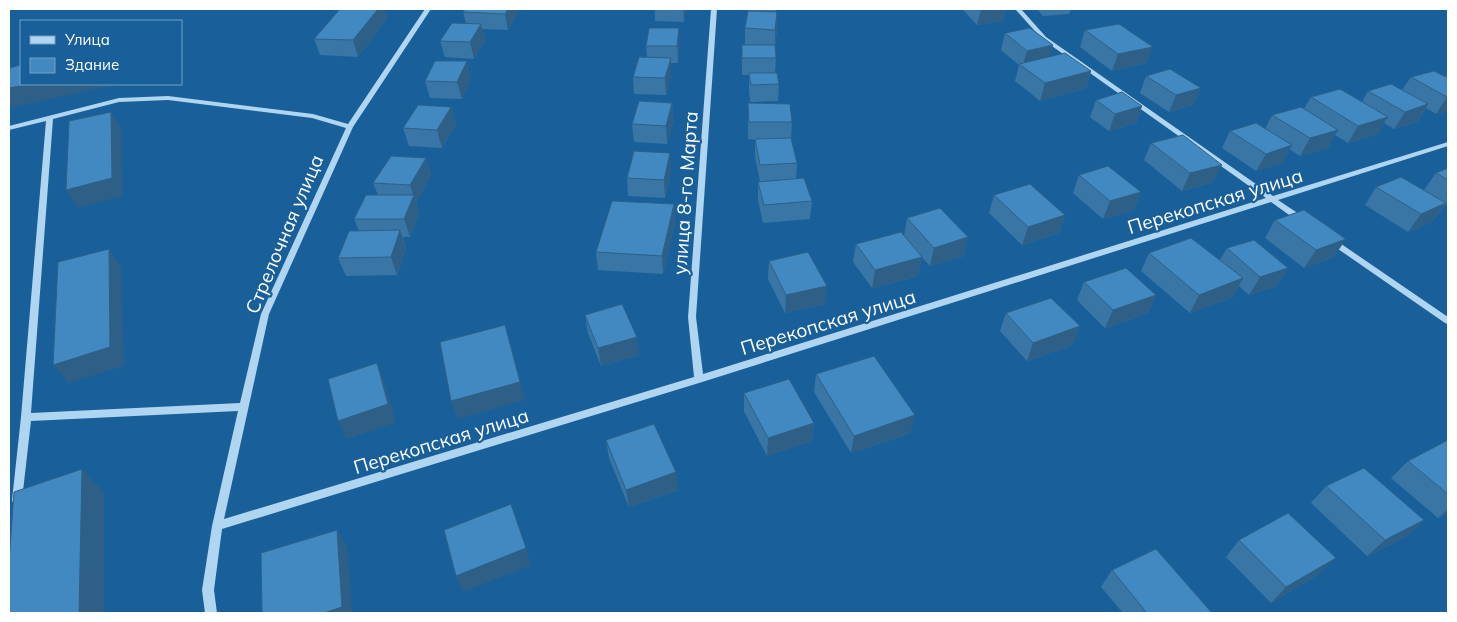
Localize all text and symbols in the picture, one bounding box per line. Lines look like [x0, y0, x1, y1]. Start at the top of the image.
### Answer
legend [20, 20, 182, 85]
text: Улица [64, 30, 110, 49]
text: Здание [65, 55, 119, 74]
street label: улица 8-го Марта [667, 110, 703, 276]
street label: Стрелочная улица [240, 151, 328, 317]
street label: Перекопская улица [1125, 163, 1305, 239]
street label: Перекопская улица [738, 284, 918, 360]
street label: Перекопская улица [351, 403, 531, 479]

